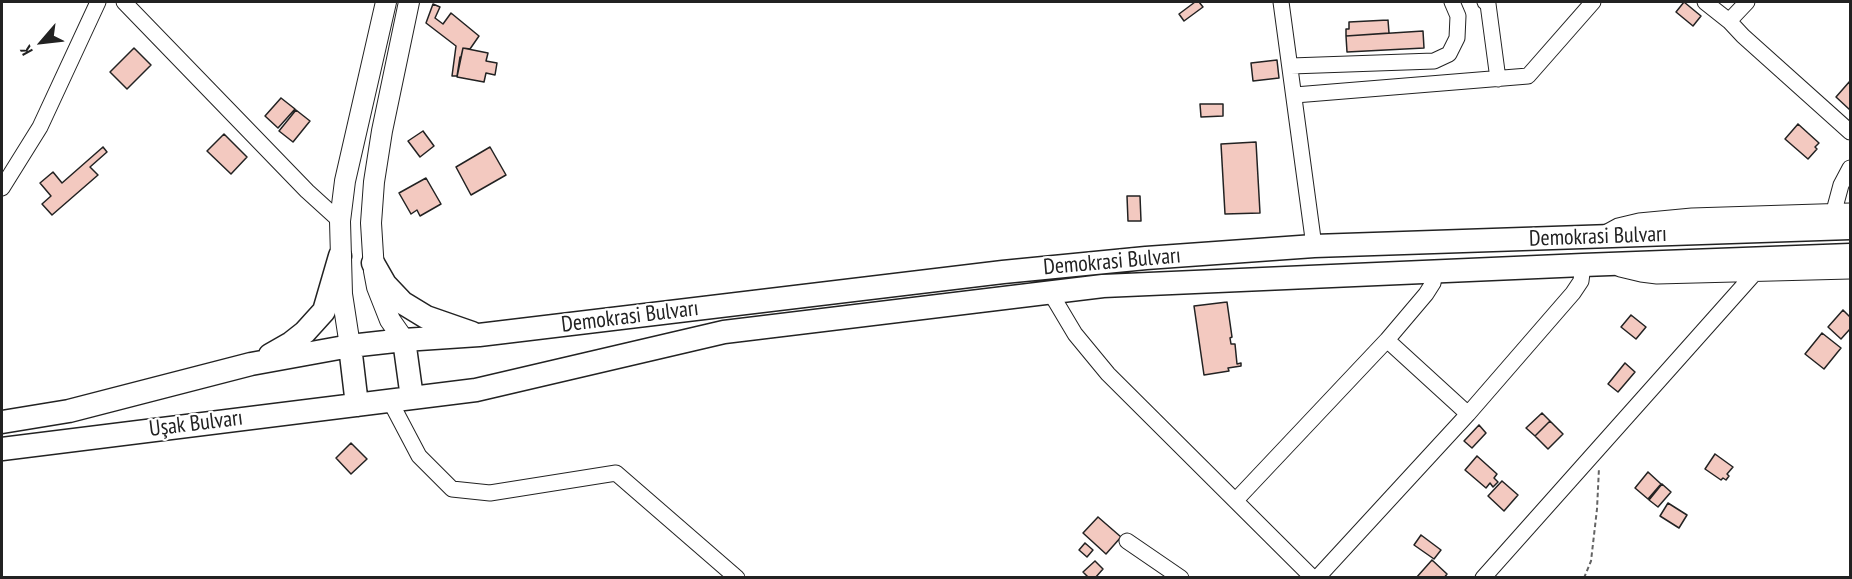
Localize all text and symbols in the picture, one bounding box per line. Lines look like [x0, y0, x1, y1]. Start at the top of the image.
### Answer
north arrow [12, 12, 72, 72]
text: K [15, 42, 37, 59]
street label: Demokrasi Bulvarı [1529, 221, 1667, 253]
street label: Demokrasi Bulvarı [1042, 243, 1182, 281]
street label: Demokrasi Bulvarı [560, 295, 700, 339]
street label: Uşak Bulvarı [148, 405, 244, 443]

